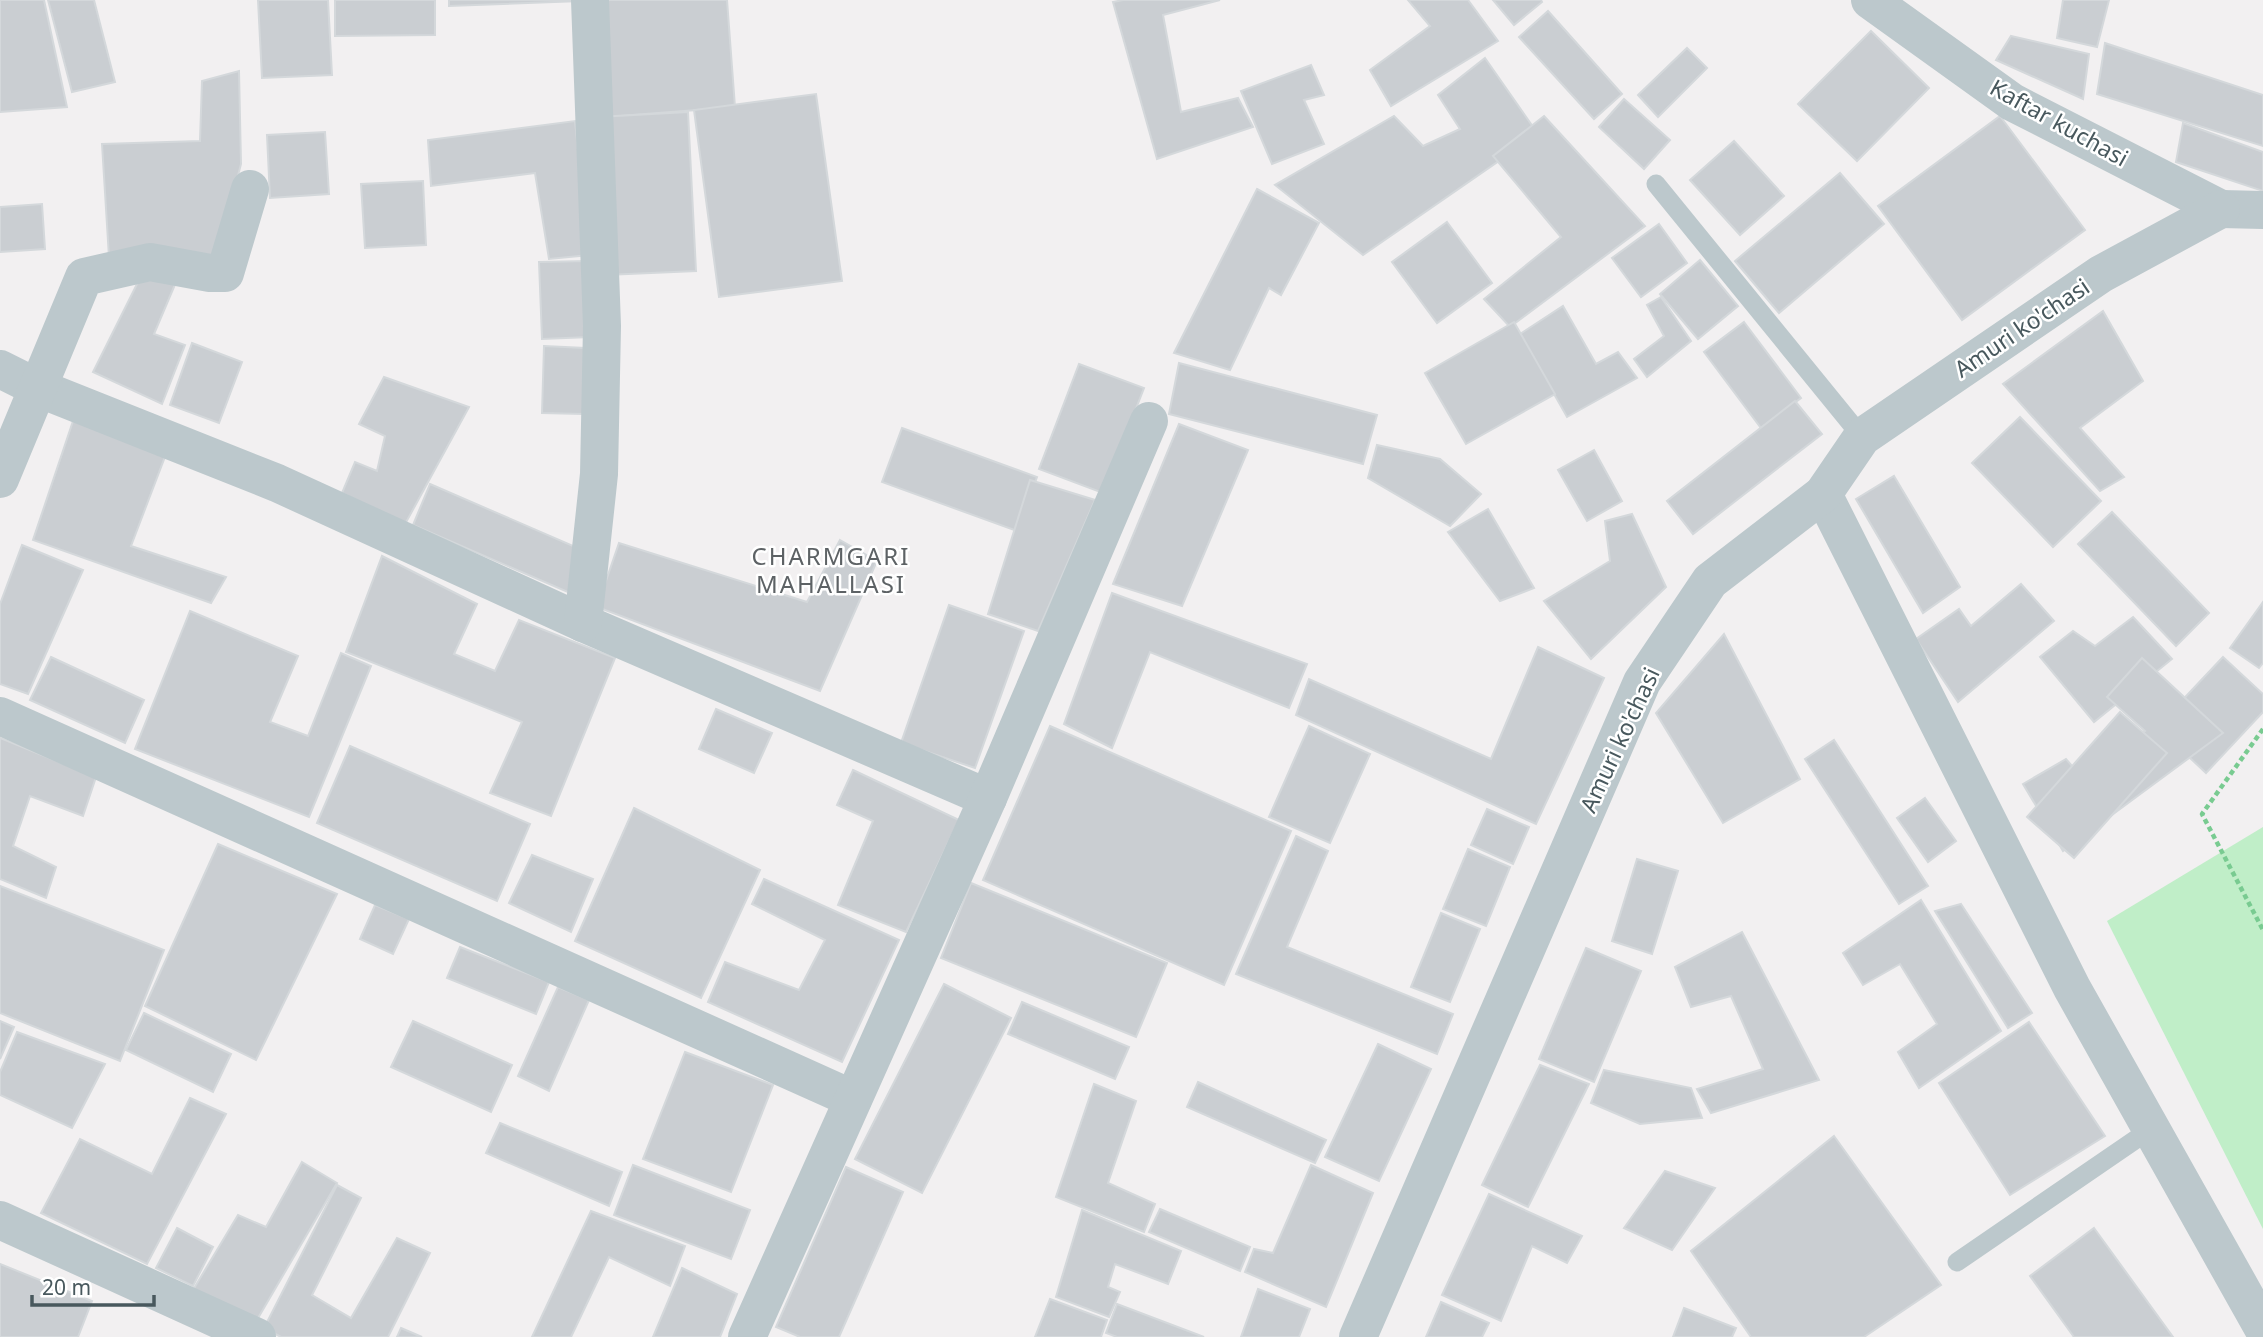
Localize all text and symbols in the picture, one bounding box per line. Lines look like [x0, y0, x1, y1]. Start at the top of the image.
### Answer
street label: Kaftar kuchasi [1985, 71, 2134, 173]
street label: Amuri ko'chasi [1948, 270, 2095, 384]
district label: CHARMGARI MAHALLASI [752, 539, 910, 600]
street label: Amuri ko'chasi [1571, 662, 1667, 817]
scale bar [32, 1264, 154, 1308]
text: 20 m [42, 1273, 91, 1301]

